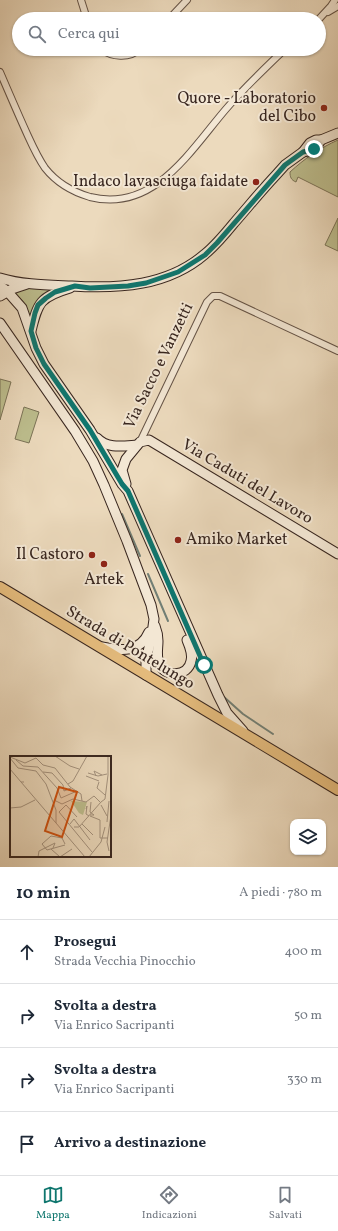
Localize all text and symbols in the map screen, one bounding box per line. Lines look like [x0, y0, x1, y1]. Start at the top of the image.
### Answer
search box [12, 12, 326, 56]
icon: search [26, 23, 48, 45]
text: Cerca qui [58, 24, 120, 45]
place label: Quore - Laboratorio del Cibo [177, 88, 316, 128]
marker: Quore - Laboratorio del Cibo [319, 103, 329, 113]
route end [305, 140, 323, 158]
place label: Indaco lavasciuga faidate [73, 171, 248, 193]
marker: Indaco lavasciuga faidate [251, 177, 261, 187]
street label: Via Sacco e Vanzetti [119, 299, 199, 433]
street label: Via Caduti del Lavoro [177, 434, 317, 530]
place label: Amiko Market [186, 529, 288, 551]
marker: Amiko Market [173, 535, 183, 545]
place label: Il Castoro [16, 544, 84, 566]
marker: Il Castoro [87, 550, 97, 560]
marker: Artek [99, 559, 109, 569]
place label: Artek [84, 569, 124, 591]
street label: Strada di Pontelungo [62, 601, 198, 695]
route start [195, 656, 213, 674]
inset map [10, 756, 111, 857]
map controls [290, 819, 326, 855]
button: layers [290, 819, 326, 855]
text: 10 min [16, 882, 70, 905]
text: A piedi · 780 m [239, 884, 322, 902]
text: Prosegui [54, 932, 117, 953]
icon: ahead [16, 941, 38, 963]
text: 400 m [285, 943, 322, 961]
text: Strada Vecchia Pinocchio [54, 953, 196, 971]
text: Svolta a destra [54, 996, 157, 1017]
icon: right [16, 1005, 38, 1027]
text: 50 m [294, 1007, 322, 1025]
text: Via Enrico Sacripanti [54, 1017, 175, 1035]
text: Svolta a destra [54, 1060, 157, 1081]
icon: right [16, 1069, 38, 1091]
text: 330 m [287, 1071, 322, 1089]
text: Via Enrico Sacripanti [54, 1081, 175, 1099]
icon: arrive [16, 1133, 38, 1155]
text: Arrivo a destinazione [54, 1133, 206, 1154]
tab: Mappa [36, 1184, 70, 1223]
tab: Indicazioni [142, 1184, 197, 1223]
tab: Salvati [269, 1184, 302, 1223]

